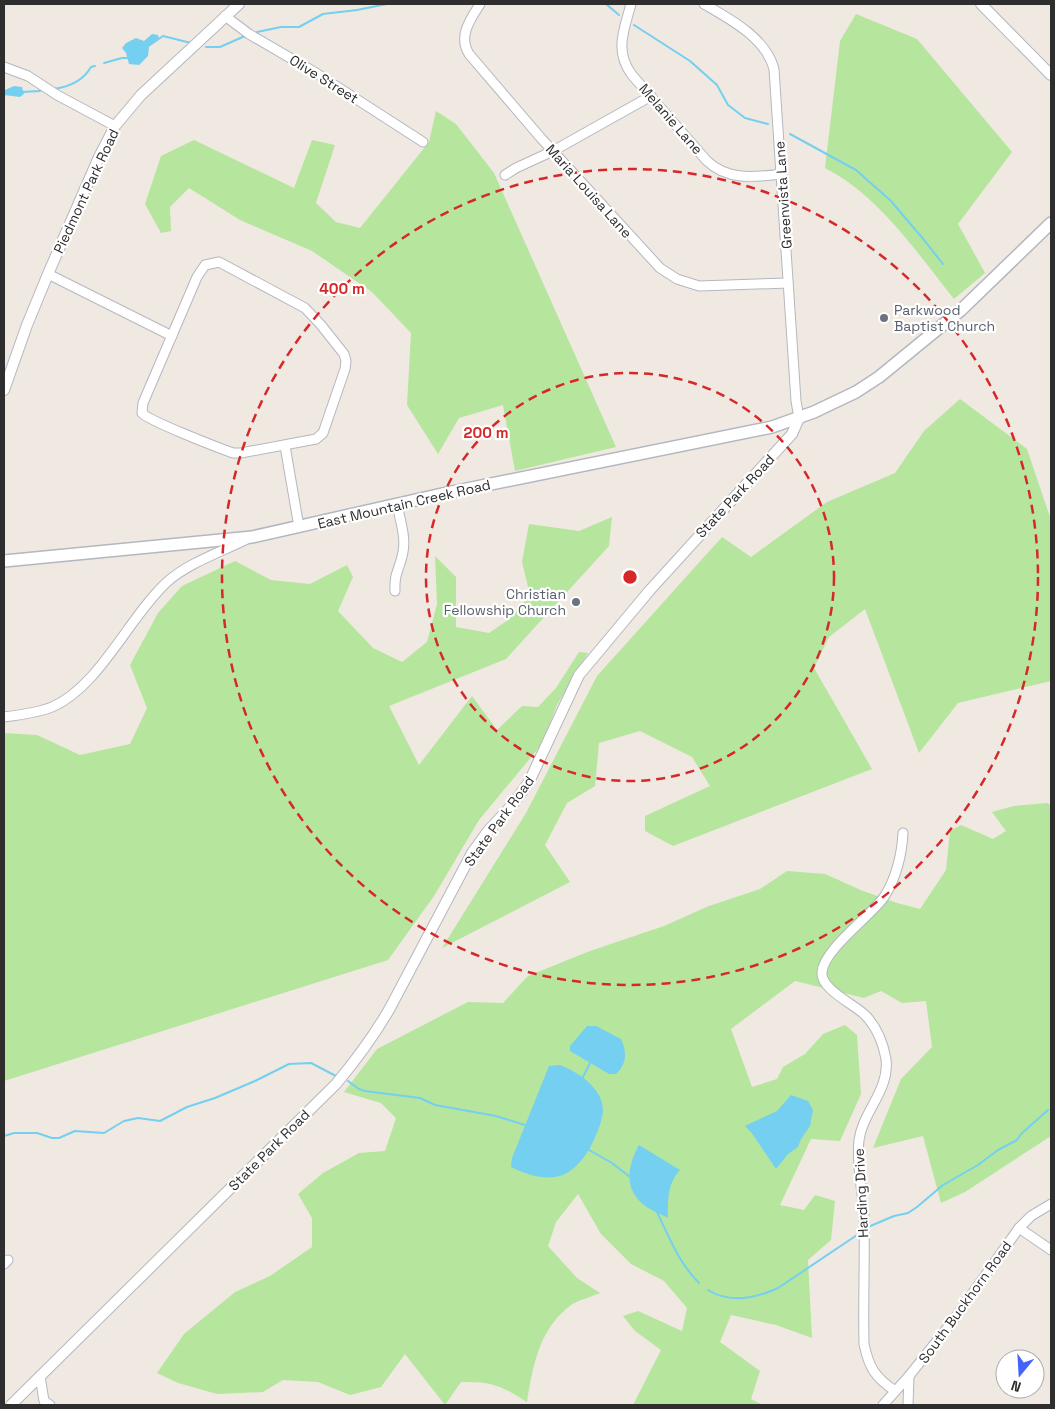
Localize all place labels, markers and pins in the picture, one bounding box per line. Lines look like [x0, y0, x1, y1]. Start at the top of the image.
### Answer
place label: Parkwood Baptist Church [894, 301, 995, 335]
marker: Parkwood Baptist Church [878, 312, 890, 324]
centre of rings [621, 568, 639, 586]
place label: Christian Fellowship Church [444, 585, 566, 619]
marker: Christian Fellowship Church [570, 596, 582, 608]

